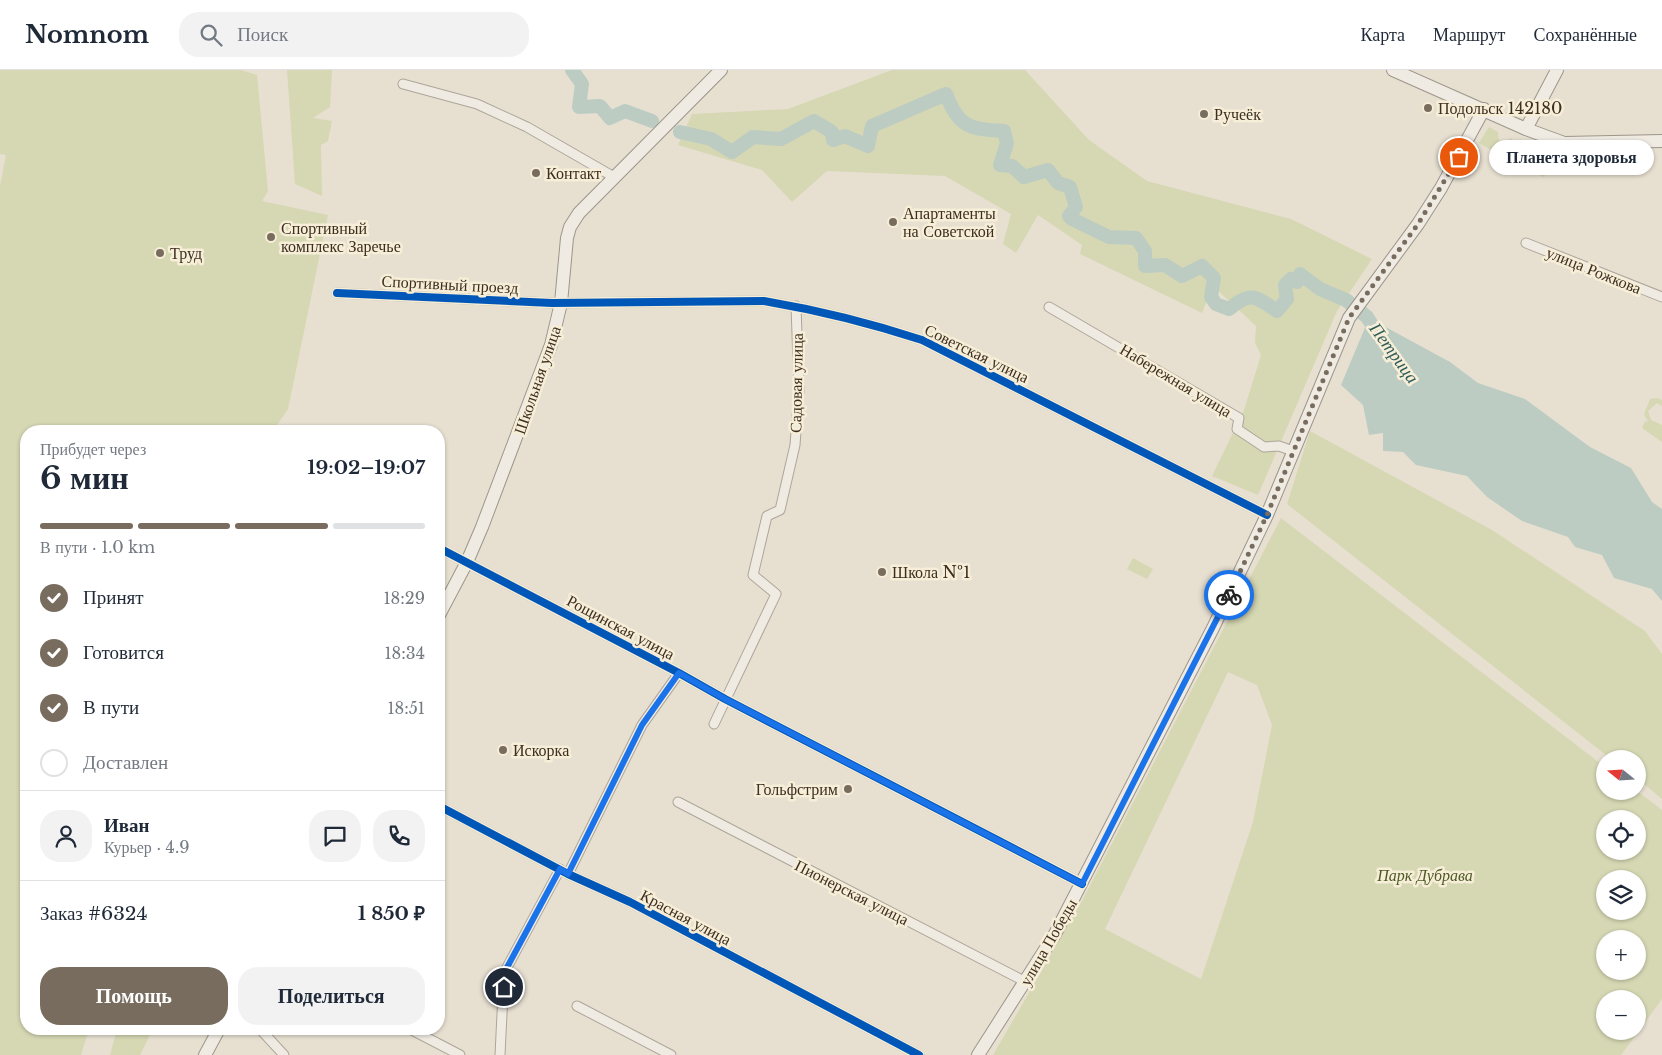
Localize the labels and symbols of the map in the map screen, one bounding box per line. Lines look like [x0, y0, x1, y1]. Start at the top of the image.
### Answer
place label: Подольск 142180 [1438, 98, 1562, 118]
marker: Подольск 142180 [1422, 102, 1434, 114]
place label: Ручеёк [1214, 104, 1261, 124]
marker: Ручеёк [1198, 108, 1210, 120]
pin [1438, 136, 1480, 178]
callout: Планета здоровья [1489, 140, 1654, 174]
place label: Контакт [546, 163, 601, 183]
marker: Контакт [530, 167, 542, 179]
place label: Апартаменты на Советской [903, 203, 996, 241]
marker: Апартаменты на Советской [887, 216, 899, 228]
place label: Спортивный комплекс Заречье [281, 218, 401, 256]
marker: Спортивный комплекс Заречье [265, 231, 277, 243]
street label: улица Рожкова [1544, 242, 1644, 298]
place label: Труд [170, 243, 202, 263]
marker: Труд [154, 247, 166, 259]
street label: Спортивный проезд [381, 270, 519, 298]
water label: Петрица [1364, 317, 1423, 388]
street label: Советская улица [922, 319, 1032, 387]
street label: Школьная улица [509, 323, 565, 437]
street label: Садовая улица [785, 333, 807, 433]
street label: Набережная улица [1116, 339, 1236, 421]
place label: Школа №1 [892, 562, 970, 582]
marker: Школа №1 [876, 566, 888, 578]
courier [1204, 570, 1254, 620]
street label: Рощинская улица [564, 590, 678, 664]
place label: Искорка [513, 740, 569, 760]
marker: Искорка [497, 744, 509, 756]
north arrow [1596, 750, 1646, 800]
place label: Гольфстрим [756, 779, 838, 799]
marker: Гольфстрим [842, 783, 854, 795]
street label: Пионерская улица [792, 855, 912, 929]
park label: Парк Дубрава [1376, 865, 1473, 885]
street label: Красная улица [637, 885, 735, 949]
street label: улица Победы [1015, 895, 1081, 989]
pin [483, 966, 525, 1008]

